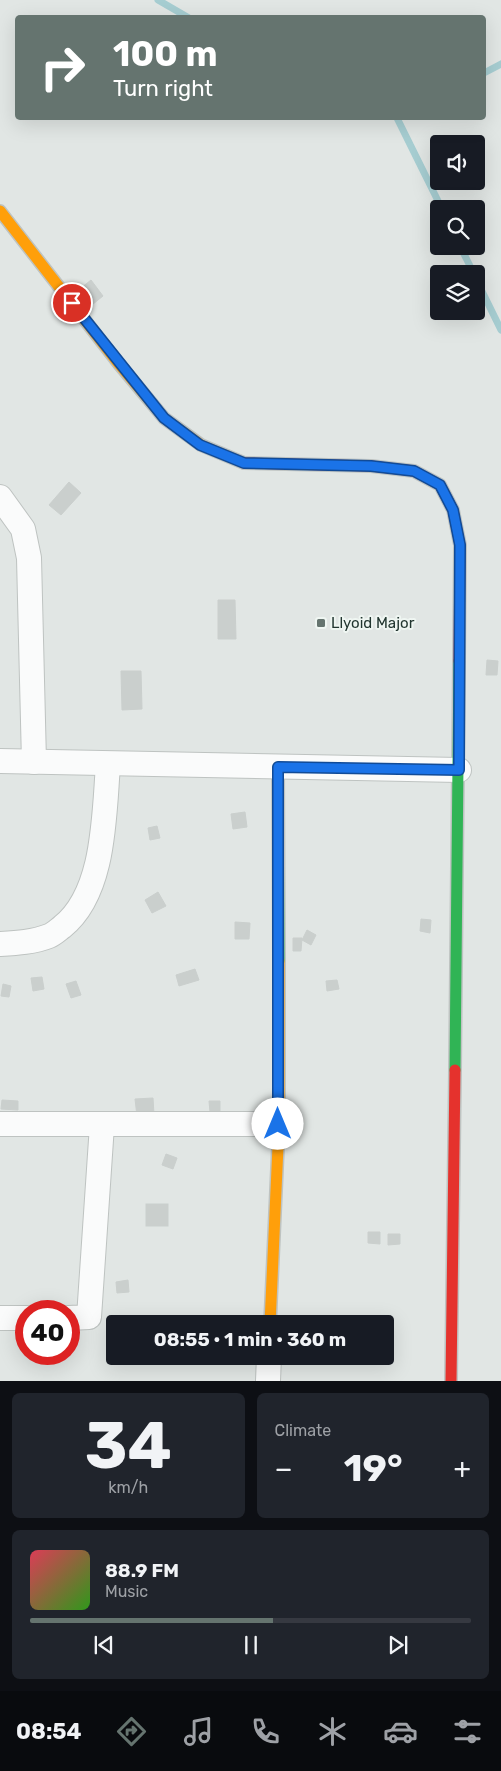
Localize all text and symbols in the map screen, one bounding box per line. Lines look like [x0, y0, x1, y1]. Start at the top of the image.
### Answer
text: 100 m [113, 33, 218, 75]
icon: right [30, 35, 95, 100]
text: Turn right [113, 75, 213, 102]
map controls [430, 135, 485, 320]
button: sound [430, 135, 485, 190]
button: search [430, 200, 485, 255]
button: layers [430, 265, 485, 320]
pin [51, 282, 93, 324]
icon: arrive [58, 289, 86, 317]
place label: Llyoid Major [331, 614, 415, 632]
marker: Llyoid Major [315, 617, 327, 629]
position arrow [251, 1097, 303, 1149]
speed limit sign: 40 [15, 1300, 80, 1365]
text: 08:55 · 1 min · 360 m [154, 1328, 346, 1351]
text: 34 [85, 1407, 172, 1484]
text: Climate [275, 1421, 331, 1440]
text: 19° [344, 1445, 403, 1491]
text: − [275, 1452, 293, 1485]
text: + [454, 1452, 471, 1485]
text: km/h [108, 1478, 148, 1497]
text: 88.9 FM [105, 1559, 179, 1582]
text: Music [105, 1582, 148, 1601]
icon: previous [90, 1631, 118, 1659]
icon: pause [237, 1631, 265, 1659]
icon: next [384, 1631, 412, 1659]
icon: directions [114, 1714, 149, 1749]
icon: music [181, 1714, 216, 1749]
icon: phone [248, 1714, 283, 1749]
icon: climate [315, 1714, 350, 1749]
icon: car [383, 1714, 418, 1749]
icon: filters [450, 1714, 485, 1749]
text: 08:54 [16, 1718, 82, 1745]

